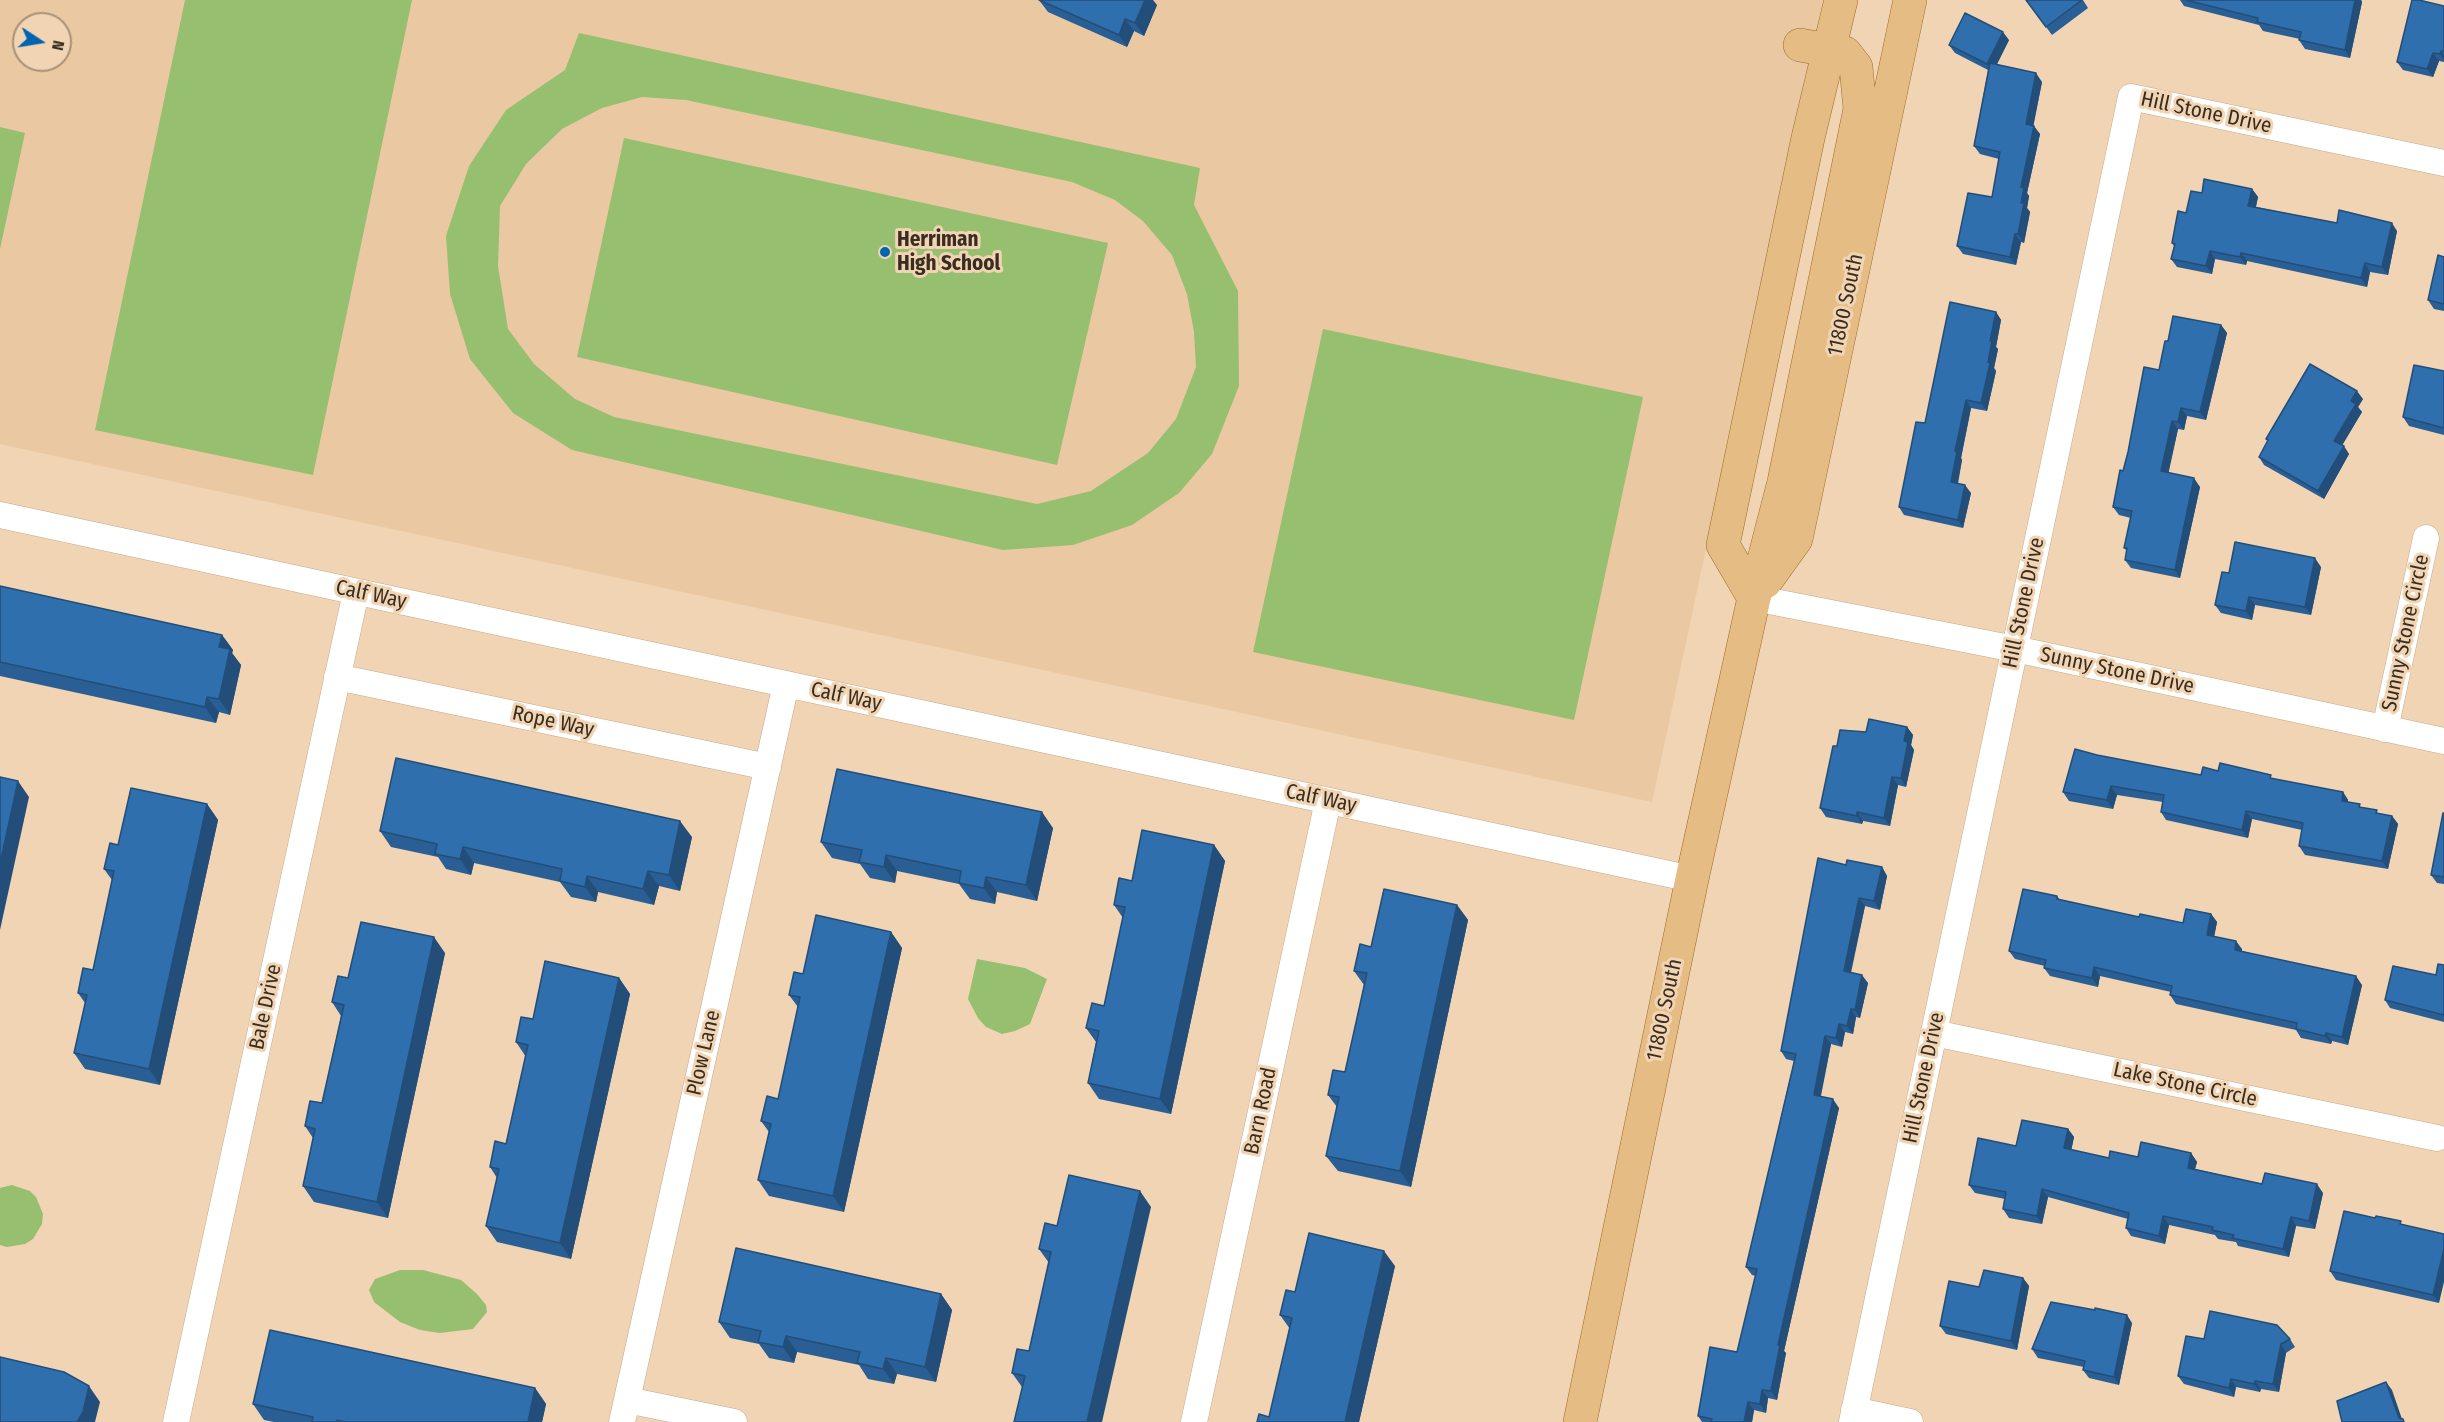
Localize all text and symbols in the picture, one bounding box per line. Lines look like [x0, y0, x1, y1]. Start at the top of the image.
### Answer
north arrow [12, 12, 72, 72]
text: N [48, 39, 68, 52]
street label: Hill Stone Drive [2138, 87, 2274, 139]
place label: Herriman High School [897, 227, 1000, 277]
marker: Herriman High School [878, 245, 892, 259]
street label: 11800 South [1823, 252, 1869, 358]
street label: Hill Stone Drive [1998, 535, 2050, 671]
street label: Sunny Stone Circle [2377, 552, 2435, 714]
street label: Calf Way [333, 575, 409, 615]
street label: Sunny Stone Drive [2038, 642, 2196, 700]
street label: Calf Way [808, 677, 884, 717]
street label: Rope Way [510, 701, 596, 743]
street label: Calf Way [1283, 779, 1359, 819]
street label: 11800 South [1642, 957, 1688, 1063]
street label: Bale Drive [245, 962, 287, 1052]
street label: Plow Lane [682, 1008, 726, 1098]
street label: Hill Stone Drive [1898, 1010, 1950, 1146]
street label: Lake Stone Circle [2111, 1057, 2259, 1113]
street label: Barn Road [1239, 1065, 1283, 1157]

